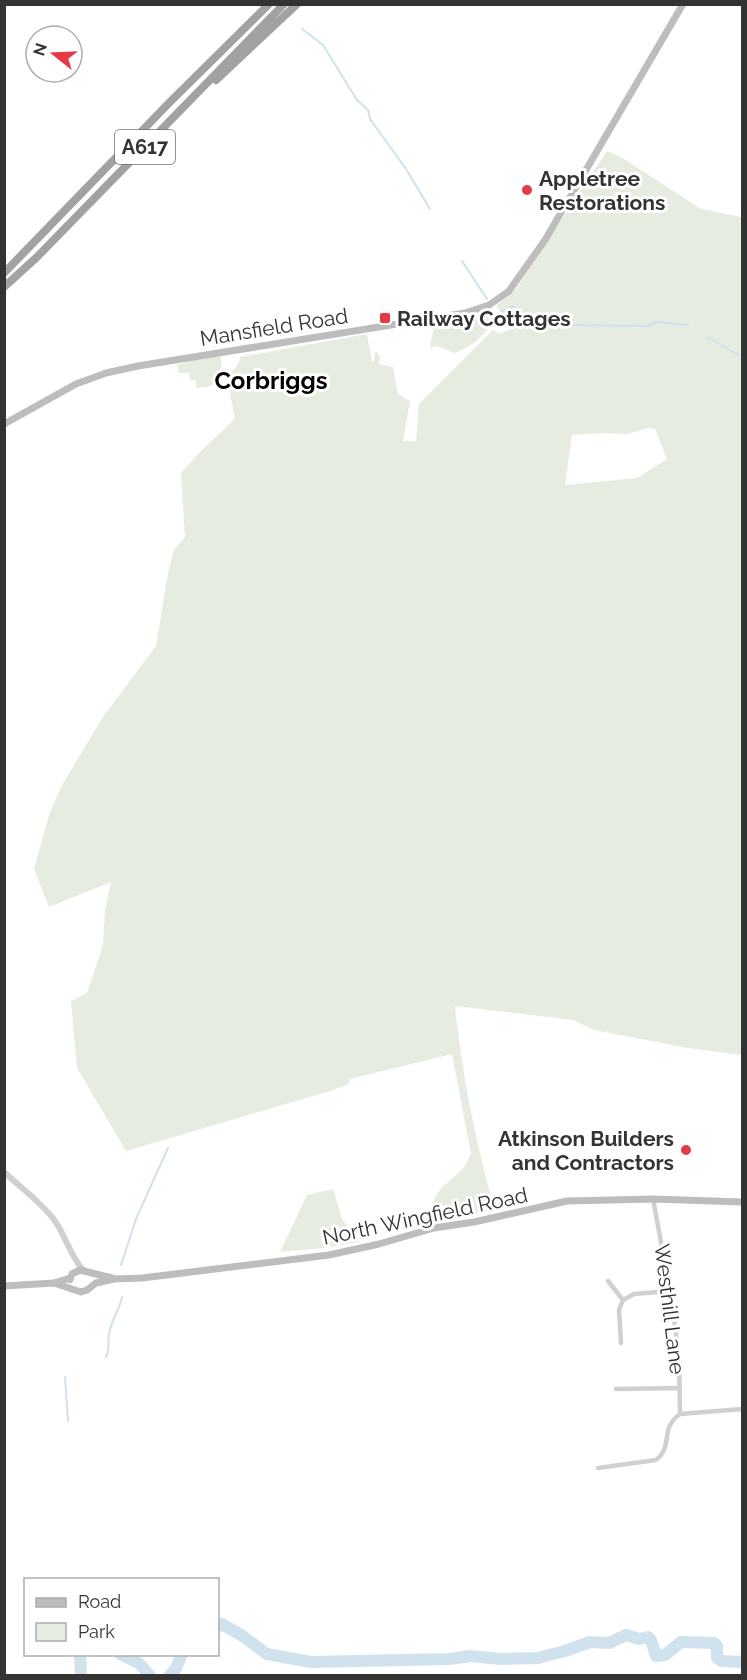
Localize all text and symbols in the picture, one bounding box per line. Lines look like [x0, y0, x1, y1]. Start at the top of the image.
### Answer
north arrow [24, 24, 84, 84]
text: N [29, 41, 51, 58]
road number: A617 [115, 130, 175, 164]
place label: Appletree Restorations [539, 166, 665, 215]
marker: Appletree Restorations [520, 183, 534, 197]
street label: Mansfield Road [198, 303, 350, 351]
place label: Railway Cottages [397, 306, 571, 331]
marker: Railway Cottages [378, 311, 392, 325]
district label: Corbriggs [214, 366, 328, 395]
place label: Atkinson Builders and Contractors [498, 1126, 674, 1175]
marker: Atkinson Builders and Contractors [679, 1143, 693, 1157]
street label: North Wingfield Road [320, 1182, 530, 1250]
street label: Westhill Lane [650, 1242, 690, 1376]
legend [24, 1578, 219, 1656]
text: Road [78, 1591, 121, 1612]
text: Park [78, 1621, 115, 1642]

